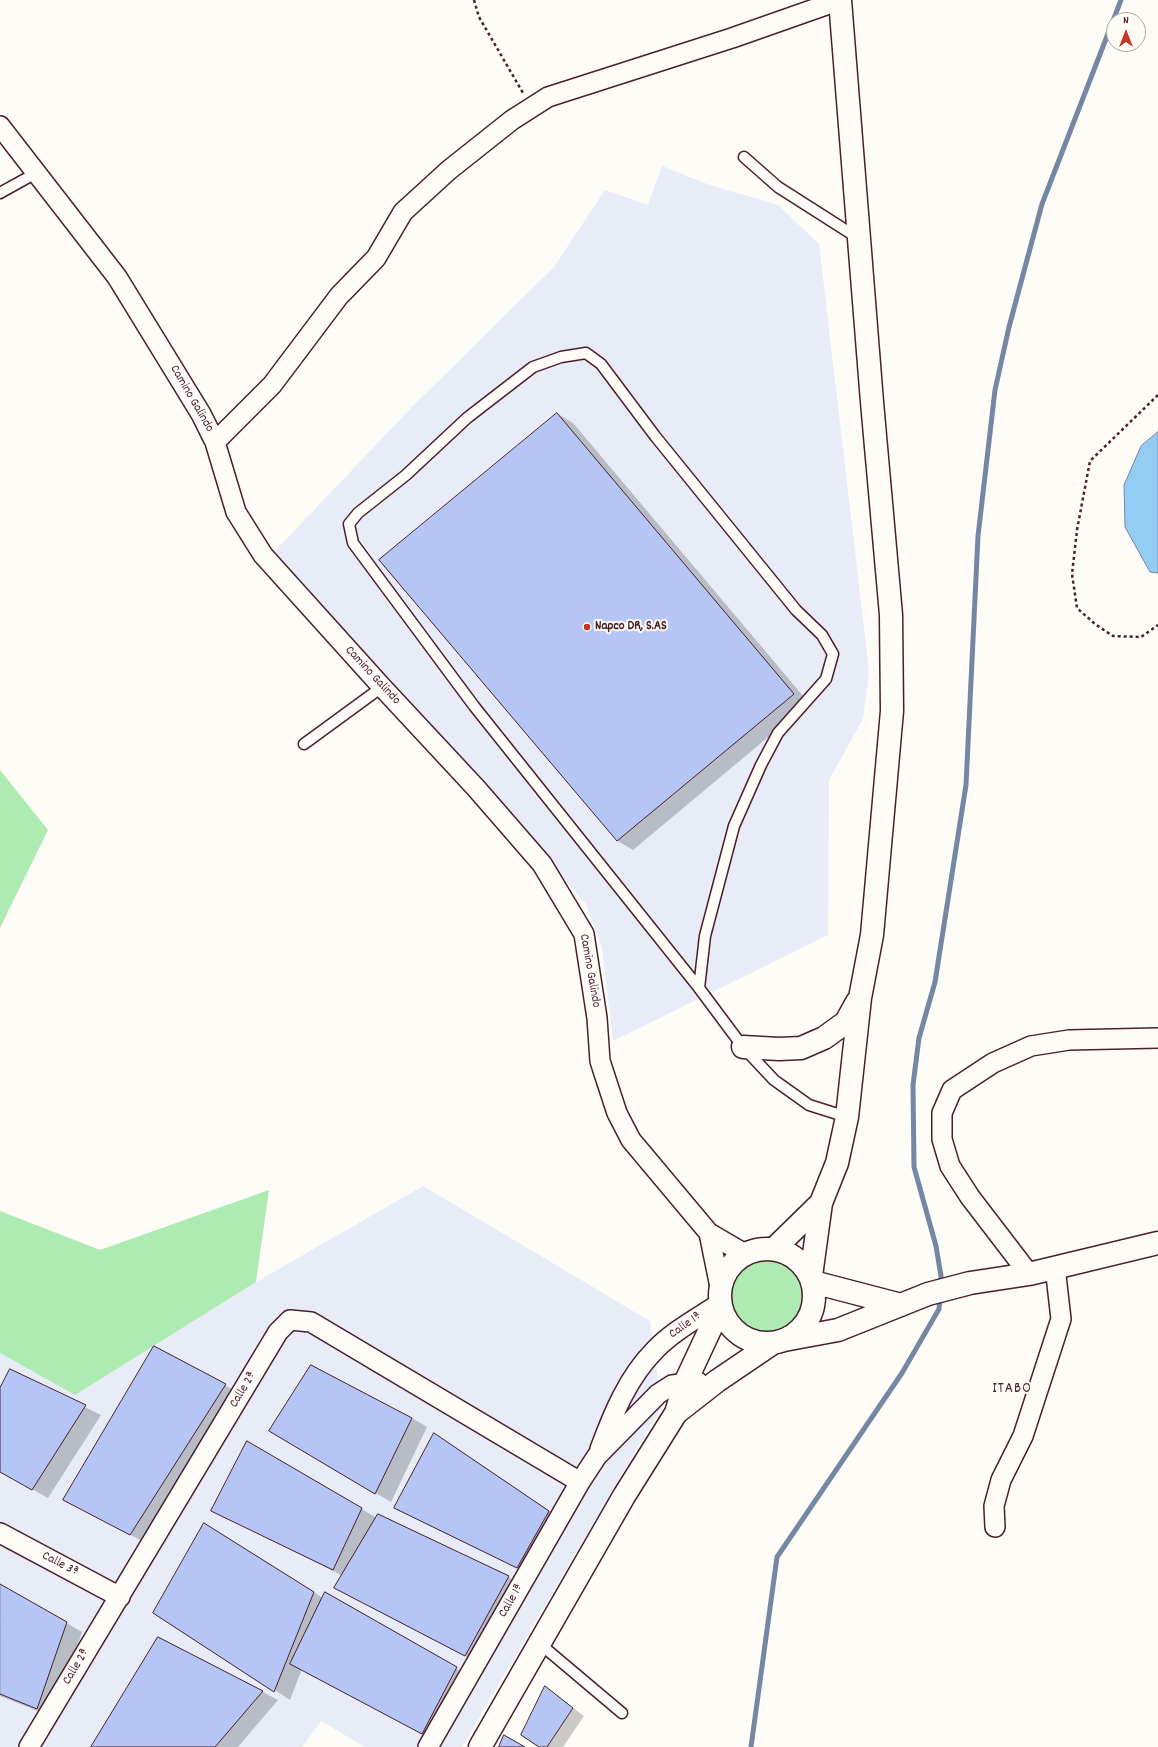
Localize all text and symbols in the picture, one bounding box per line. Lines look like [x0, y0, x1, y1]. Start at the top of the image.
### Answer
north arrow [1106, 12, 1146, 52]
text: N [1123, 13, 1129, 29]
street label: Camino Galindo [166, 363, 216, 435]
place label: Napco DR, S.AS [595, 619, 667, 635]
marker: Napco DR, S.AS [582, 622, 592, 632]
street label: Camino Galindo [341, 643, 403, 709]
street label: Camino Galindo [575, 933, 603, 1009]
street label: Calle 1ª [666, 1309, 706, 1343]
street label: Calle 2ª [227, 1369, 261, 1411]
district label: ITABO [992, 1381, 1032, 1399]
street label: Calle 3ª [39, 1549, 81, 1581]
street label: Calle 1ª [496, 1581, 528, 1621]
street label: Calle 2ª [60, 1646, 94, 1688]

